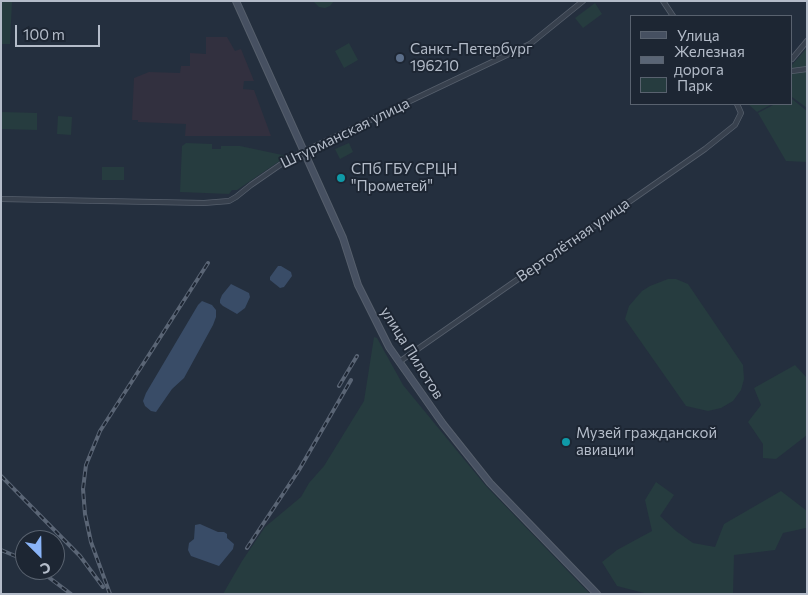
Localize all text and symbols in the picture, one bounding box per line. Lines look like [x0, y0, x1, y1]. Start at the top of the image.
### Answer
scale bar [18, 15, 102, 47]
legend [630, 15, 793, 105]
text: 100 m [23, 25, 65, 43]
text: Улица [677, 26, 719, 44]
place label: Санкт-Петербург 196210 [410, 40, 533, 75]
text: Железная дорога [674, 42, 745, 78]
marker: Санкт-Петербург 196210 [394, 52, 406, 64]
text: Парк [677, 76, 713, 94]
street label: Штурманская улица [278, 94, 412, 172]
place label: СПб ГБУ СРЦН "Прометей" [351, 160, 457, 195]
marker: СПб ГБУ СРЦН "Прометей" [335, 172, 347, 184]
street label: Вертолётная улица [513, 194, 633, 286]
street label: улица Пилотов [377, 304, 447, 402]
place label: Музей гражданской авиации [576, 424, 717, 459]
marker: Музей гражданской авиации [560, 436, 572, 448]
north arrow [15, 530, 65, 580]
text: С [38, 559, 53, 578]

